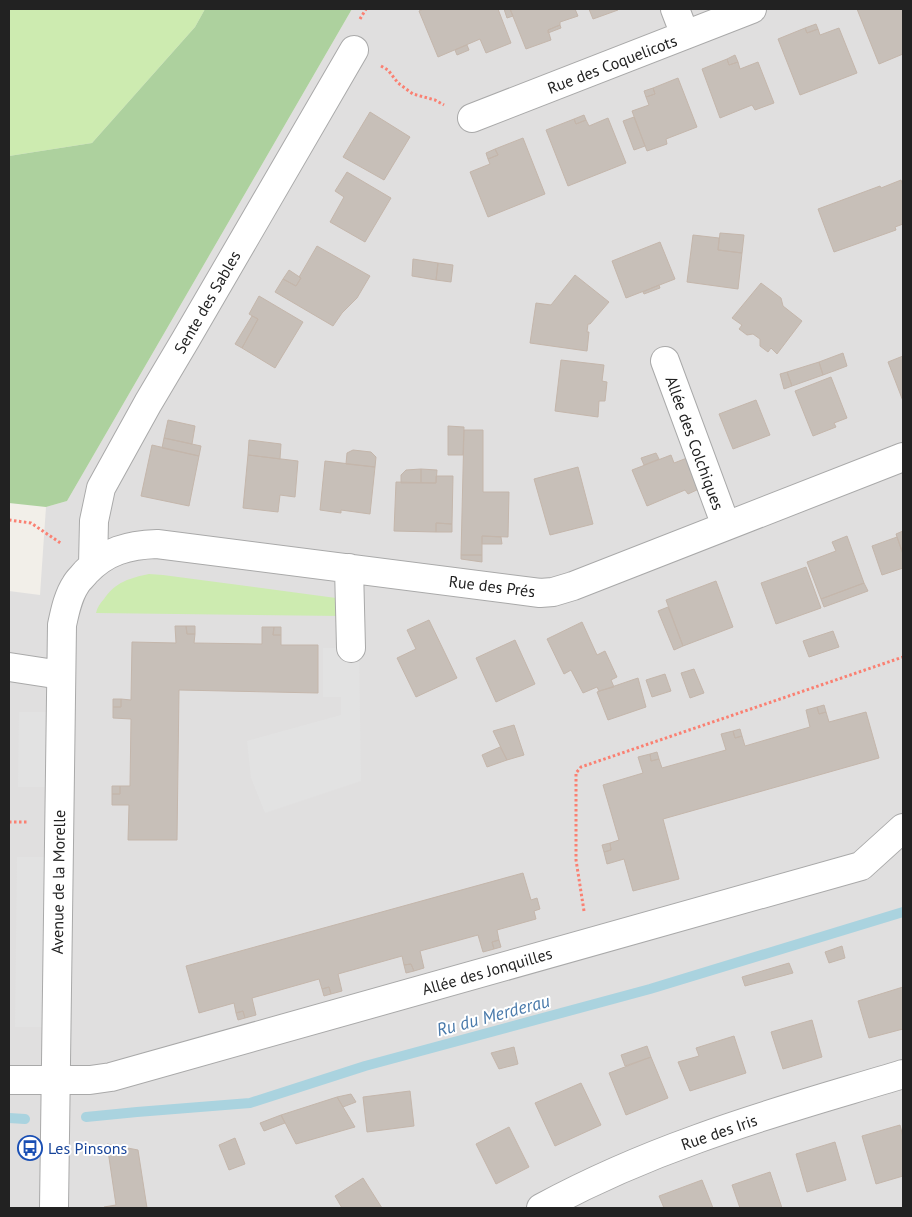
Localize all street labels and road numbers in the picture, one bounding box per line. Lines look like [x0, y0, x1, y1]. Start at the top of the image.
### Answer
street label: Rue des Coquelicots [544, 30, 680, 98]
street label: Sente des Sables [169, 247, 245, 357]
street label: Allée des Colchiques [661, 373, 729, 513]
street label: Rue des Prés [448, 571, 537, 601]
street label: Avenue de la Morelle [47, 810, 69, 954]
street label: Allée des Jonquilles [420, 943, 555, 999]
street label: Rue des Iris [678, 1110, 760, 1154]

